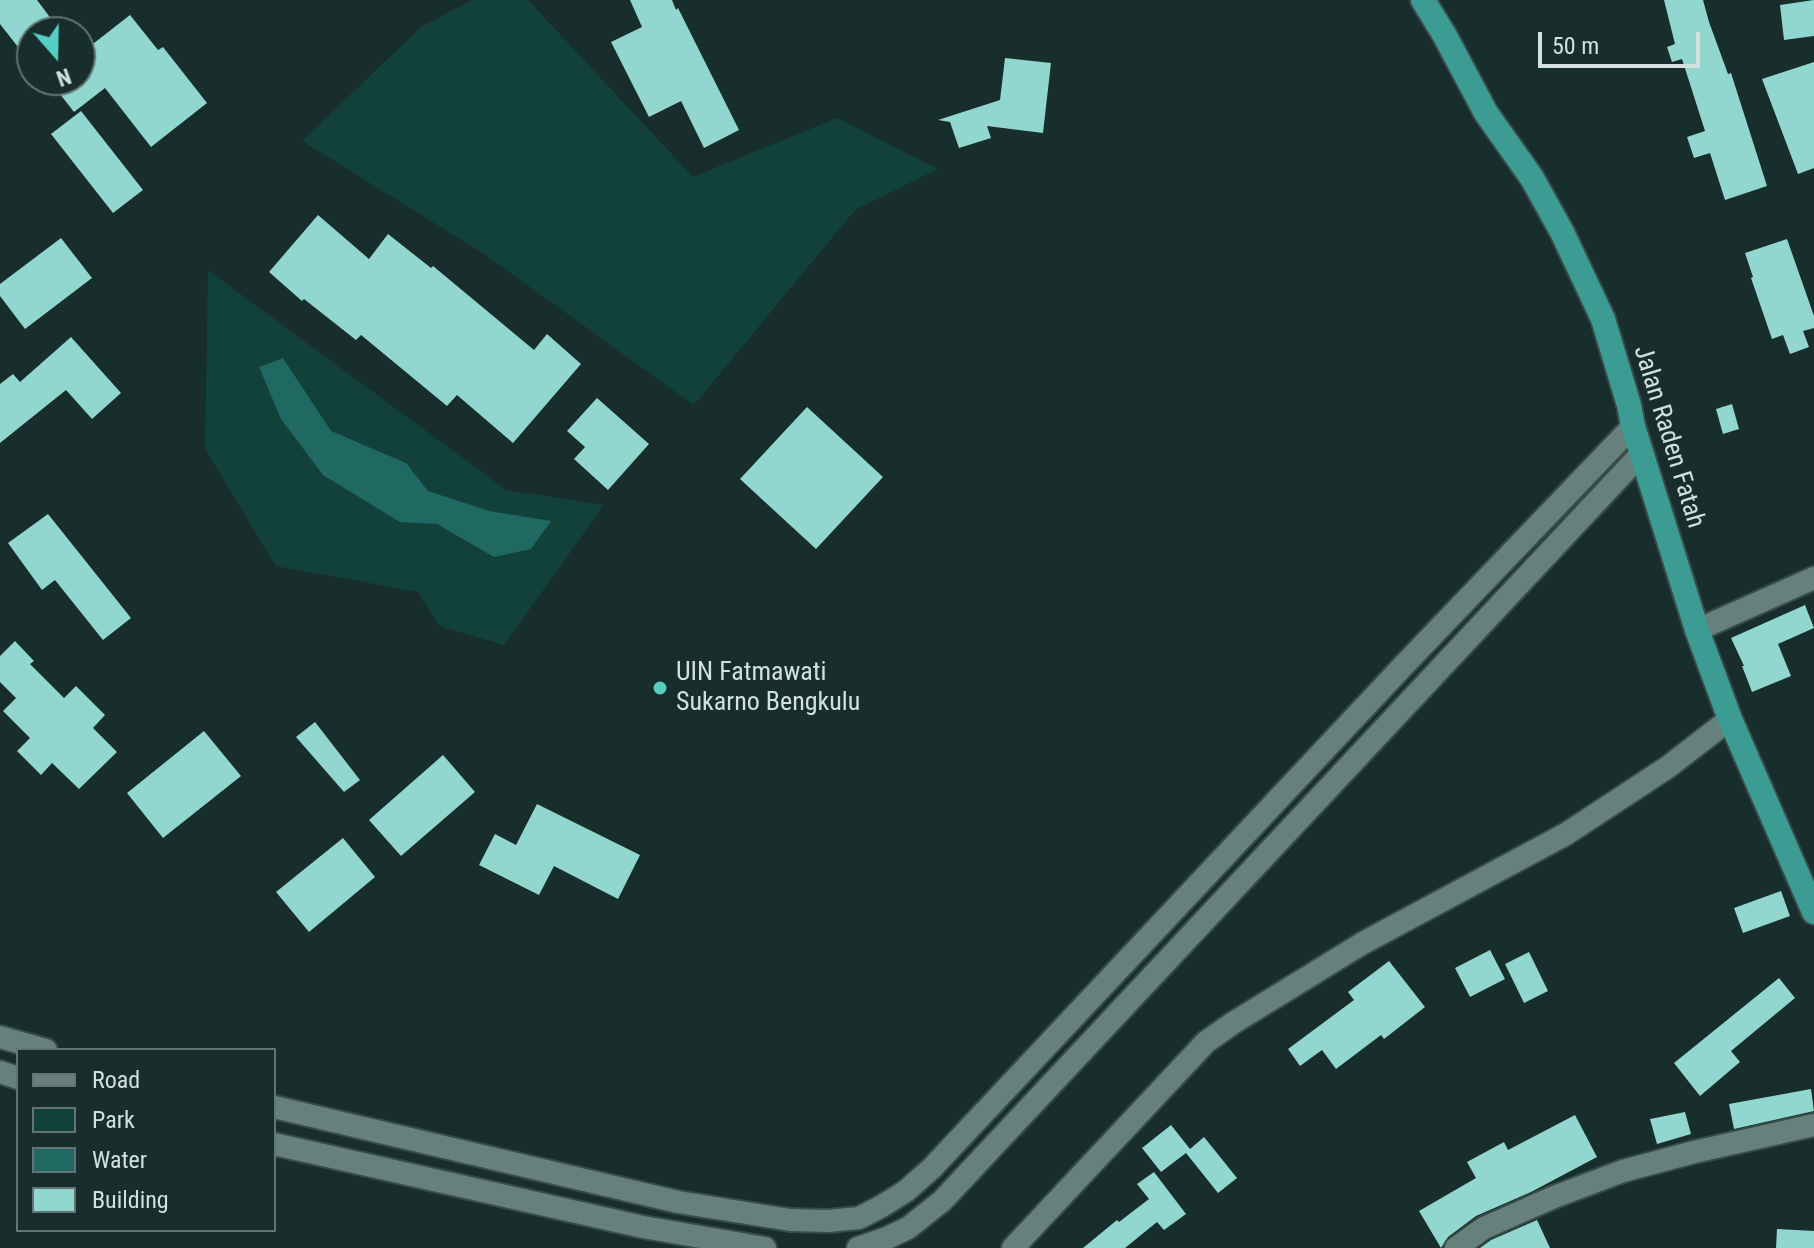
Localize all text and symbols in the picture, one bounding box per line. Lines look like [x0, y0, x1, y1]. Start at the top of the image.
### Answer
north arrow [16, 16, 96, 96]
scale bar [1542, 16, 1704, 66]
text: 50 m [1552, 32, 1599, 60]
text: N [53, 63, 74, 91]
street label: Jalan Raden Fatah [1625, 342, 1711, 532]
place label: UIN Fatmawati Sukarno Bengkulu [676, 657, 860, 718]
marker: UIN Fatmawati Sukarno Bengkulu [651, 679, 669, 697]
legend [16, 1048, 276, 1232]
text: Road [92, 1066, 140, 1094]
text: Park [92, 1106, 135, 1134]
text: Water [92, 1146, 147, 1174]
text: Building [92, 1186, 169, 1214]

